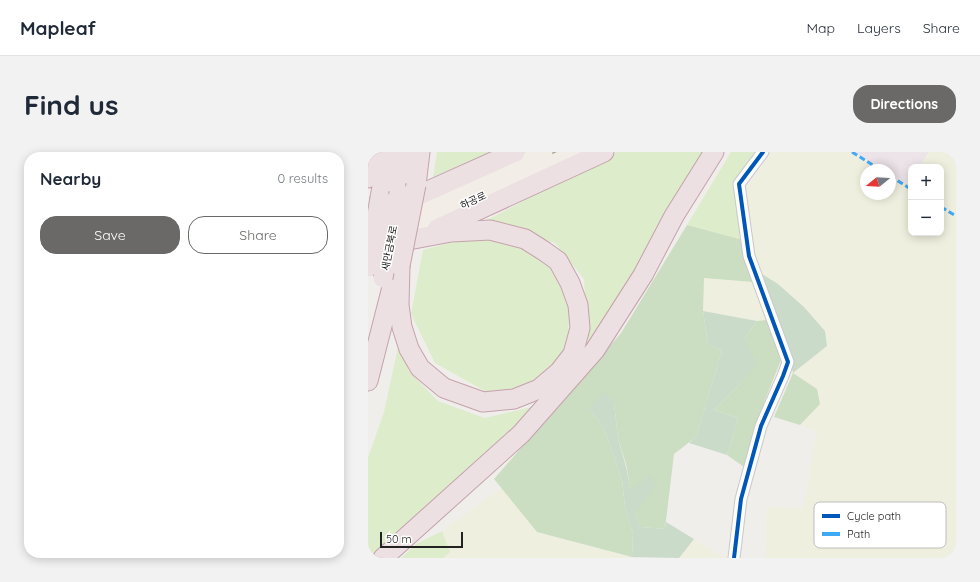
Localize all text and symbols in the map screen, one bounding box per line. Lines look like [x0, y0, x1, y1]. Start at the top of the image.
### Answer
text: Mapleaf [20, 16, 96, 40]
text: Map [806, 19, 835, 37]
text: Layers [857, 19, 901, 37]
text: Share [923, 19, 960, 37]
button: Directions [853, 85, 956, 123]
text: Find us [24, 87, 118, 122]
north arrow [860, 164, 896, 200]
map controls [908, 164, 944, 236]
button: + [908, 164, 944, 200]
text: Nearby [40, 168, 101, 189]
text: 0 results [277, 170, 328, 186]
street label: 하공로 [458, 189, 488, 212]
button: − [908, 200, 944, 236]
button: Save [40, 216, 180, 254]
button: Share [188, 216, 328, 254]
street label: 새만금북로 [379, 224, 400, 272]
legend [814, 502, 946, 548]
text: Cycle path [847, 509, 901, 523]
text: Path [847, 527, 870, 541]
scale bar [380, 530, 463, 549]
text: 50 m [386, 532, 412, 546]

